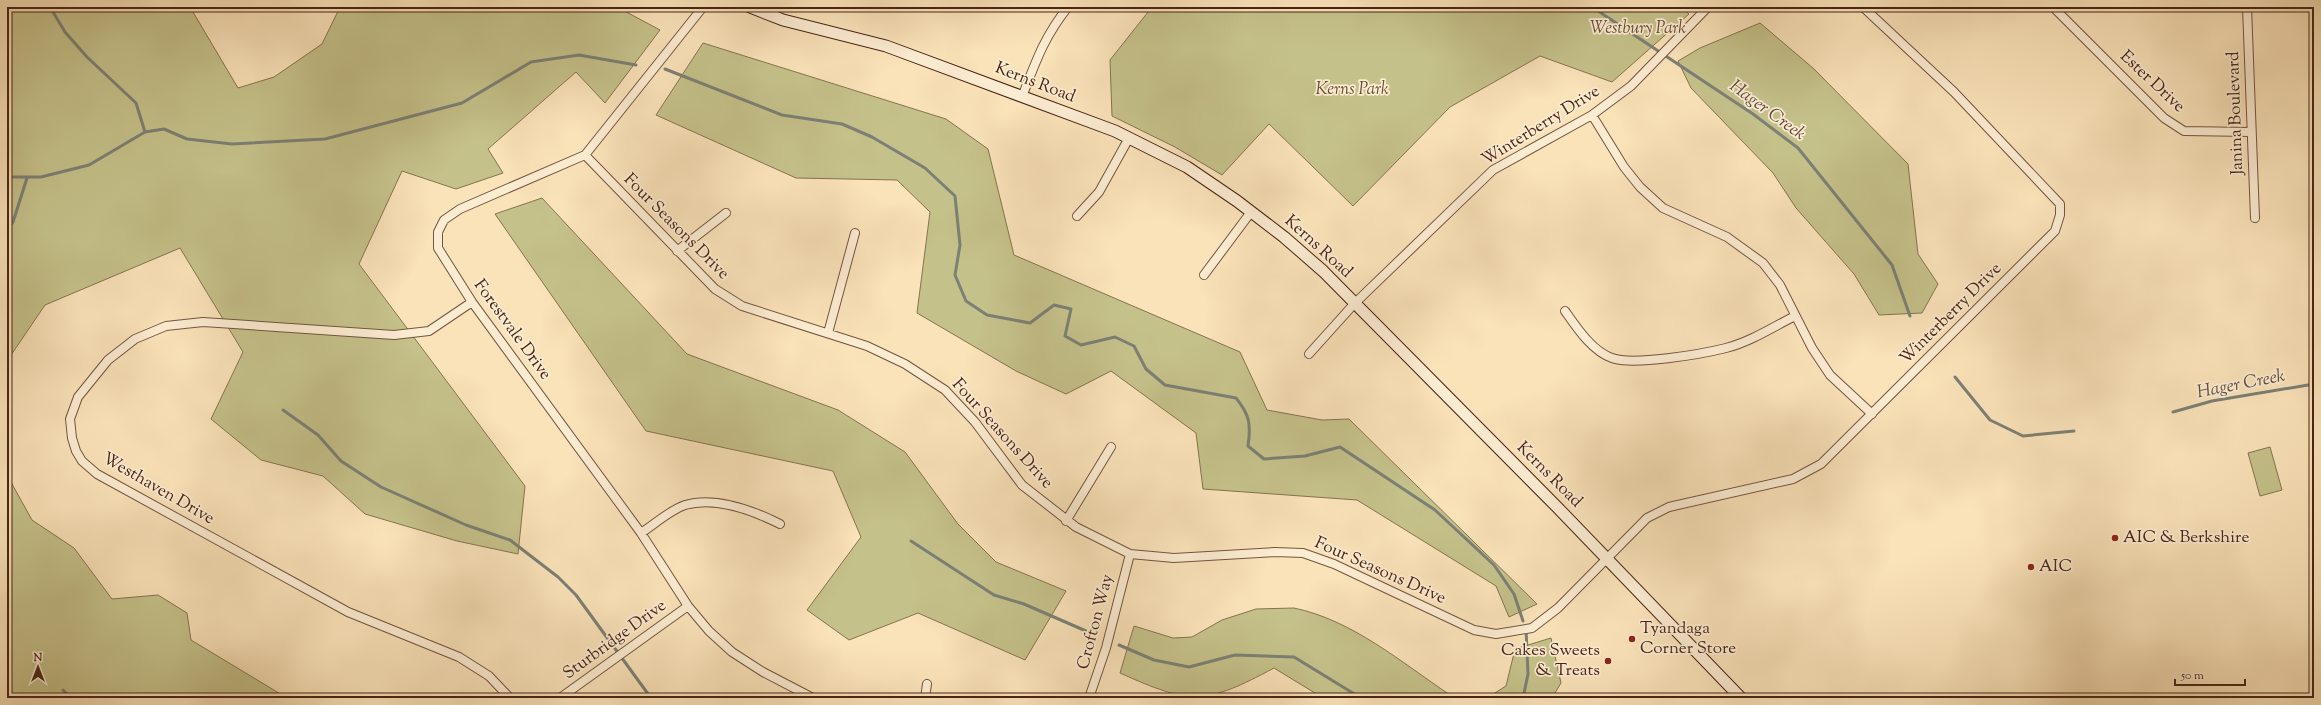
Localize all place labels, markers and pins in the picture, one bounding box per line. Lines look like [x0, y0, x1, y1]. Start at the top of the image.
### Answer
place label: AIC & Berkshire [2123, 526, 2249, 550]
marker: AIC & Berkshire [2110, 533, 2120, 543]
place label: AIC [2039, 555, 2072, 579]
marker: AIC [2026, 562, 2036, 572]
place label: Tyandaga Corner Store [1640, 617, 1736, 661]
marker: Tyandaga Corner Store [1627, 634, 1637, 644]
place label: Cakes Sweets & Treats [1501, 639, 1600, 683]
marker: Cakes Sweets & Treats [1603, 656, 1613, 666]

